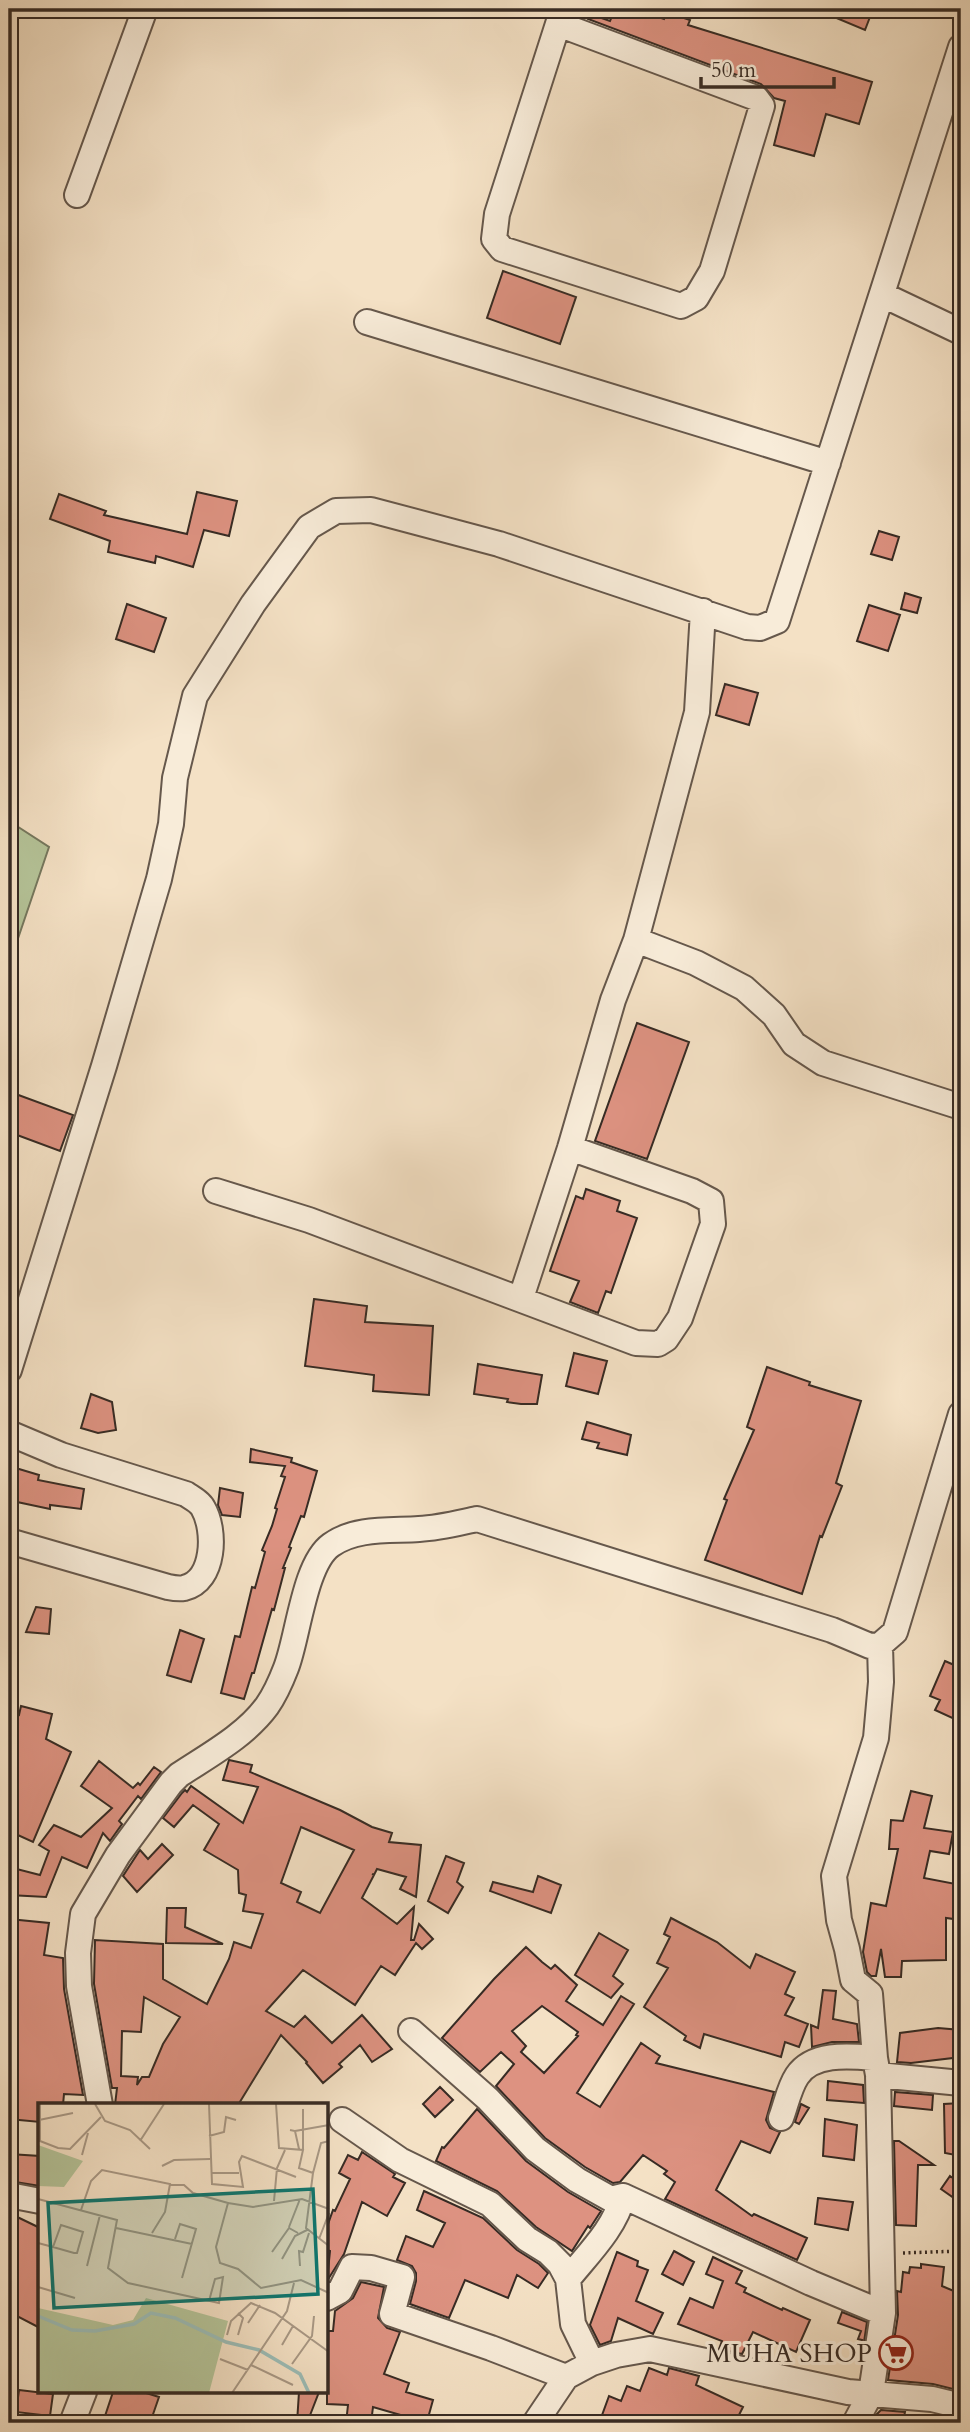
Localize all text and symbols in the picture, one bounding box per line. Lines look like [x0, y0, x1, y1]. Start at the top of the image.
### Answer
scale bar [701, 46, 834, 90]
text: 50 m [711, 56, 756, 85]
inset map [38, 2103, 329, 2394]
supermarket icon: MUHA SHOP [877, 2334, 915, 2372]
place label: MUHA SHOP [706, 2336, 872, 2371]

